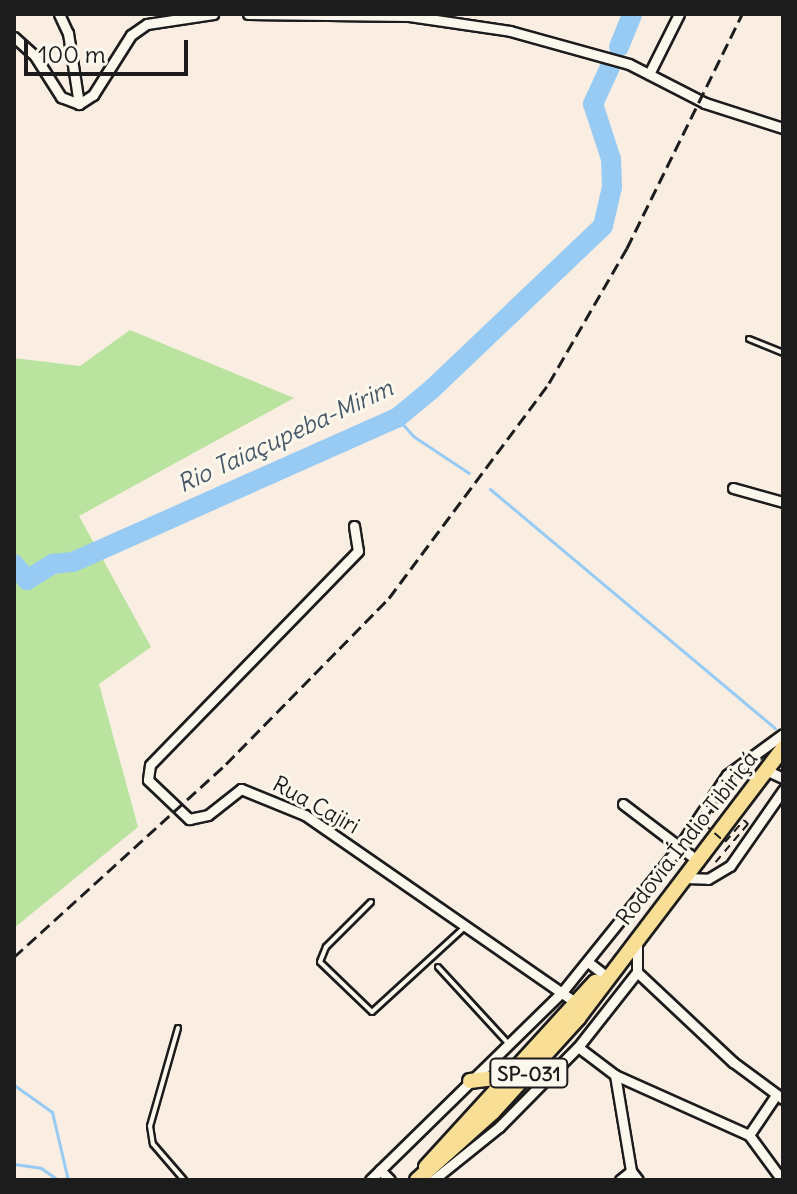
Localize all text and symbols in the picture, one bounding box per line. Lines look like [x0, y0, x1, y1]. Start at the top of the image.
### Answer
scale bar [28, 24, 192, 74]
text: 100 m [38, 39, 106, 69]
water label: Rio Taiaçupeba-Mirim [173, 373, 397, 499]
street label: Rodovia Índio Tibiriçá [611, 746, 763, 930]
street label: Rua Cajiri [268, 770, 364, 840]
road number: SP-031 [489, 1057, 569, 1089]

